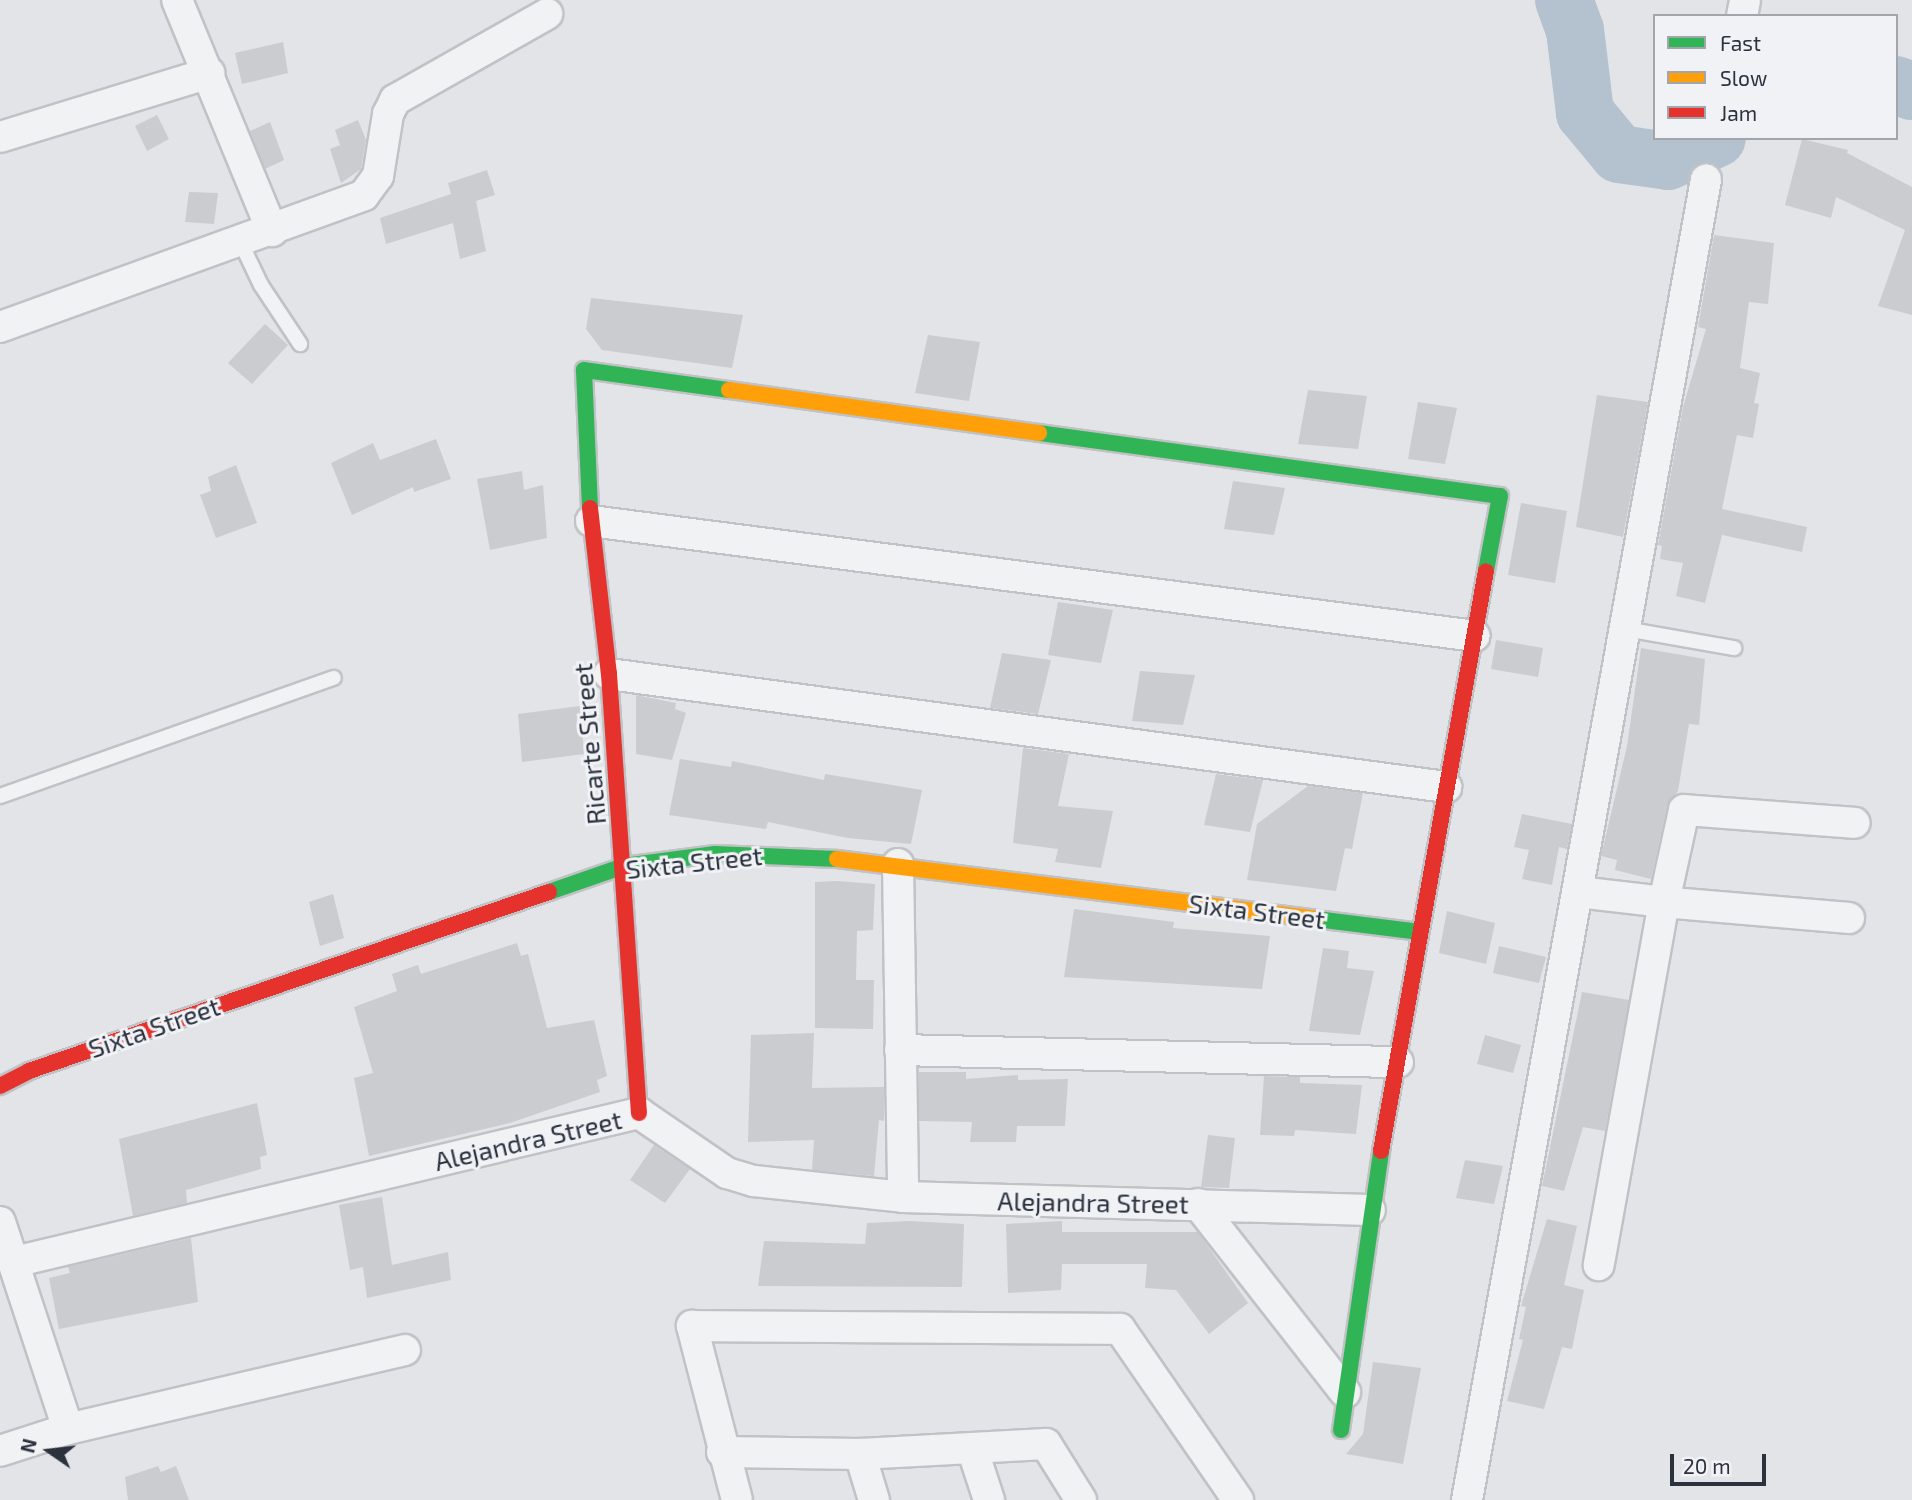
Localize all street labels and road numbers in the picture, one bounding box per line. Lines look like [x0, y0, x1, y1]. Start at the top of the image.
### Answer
street label: Ricarte Street [566, 662, 612, 826]
street label: Sixta Street [624, 839, 764, 885]
street label: Sixta Street [1187, 887, 1327, 935]
street label: Sixta Street [84, 990, 224, 1064]
street label: Alejandra Street [431, 1103, 625, 1177]
street label: Alejandra Street [997, 1185, 1189, 1219]

